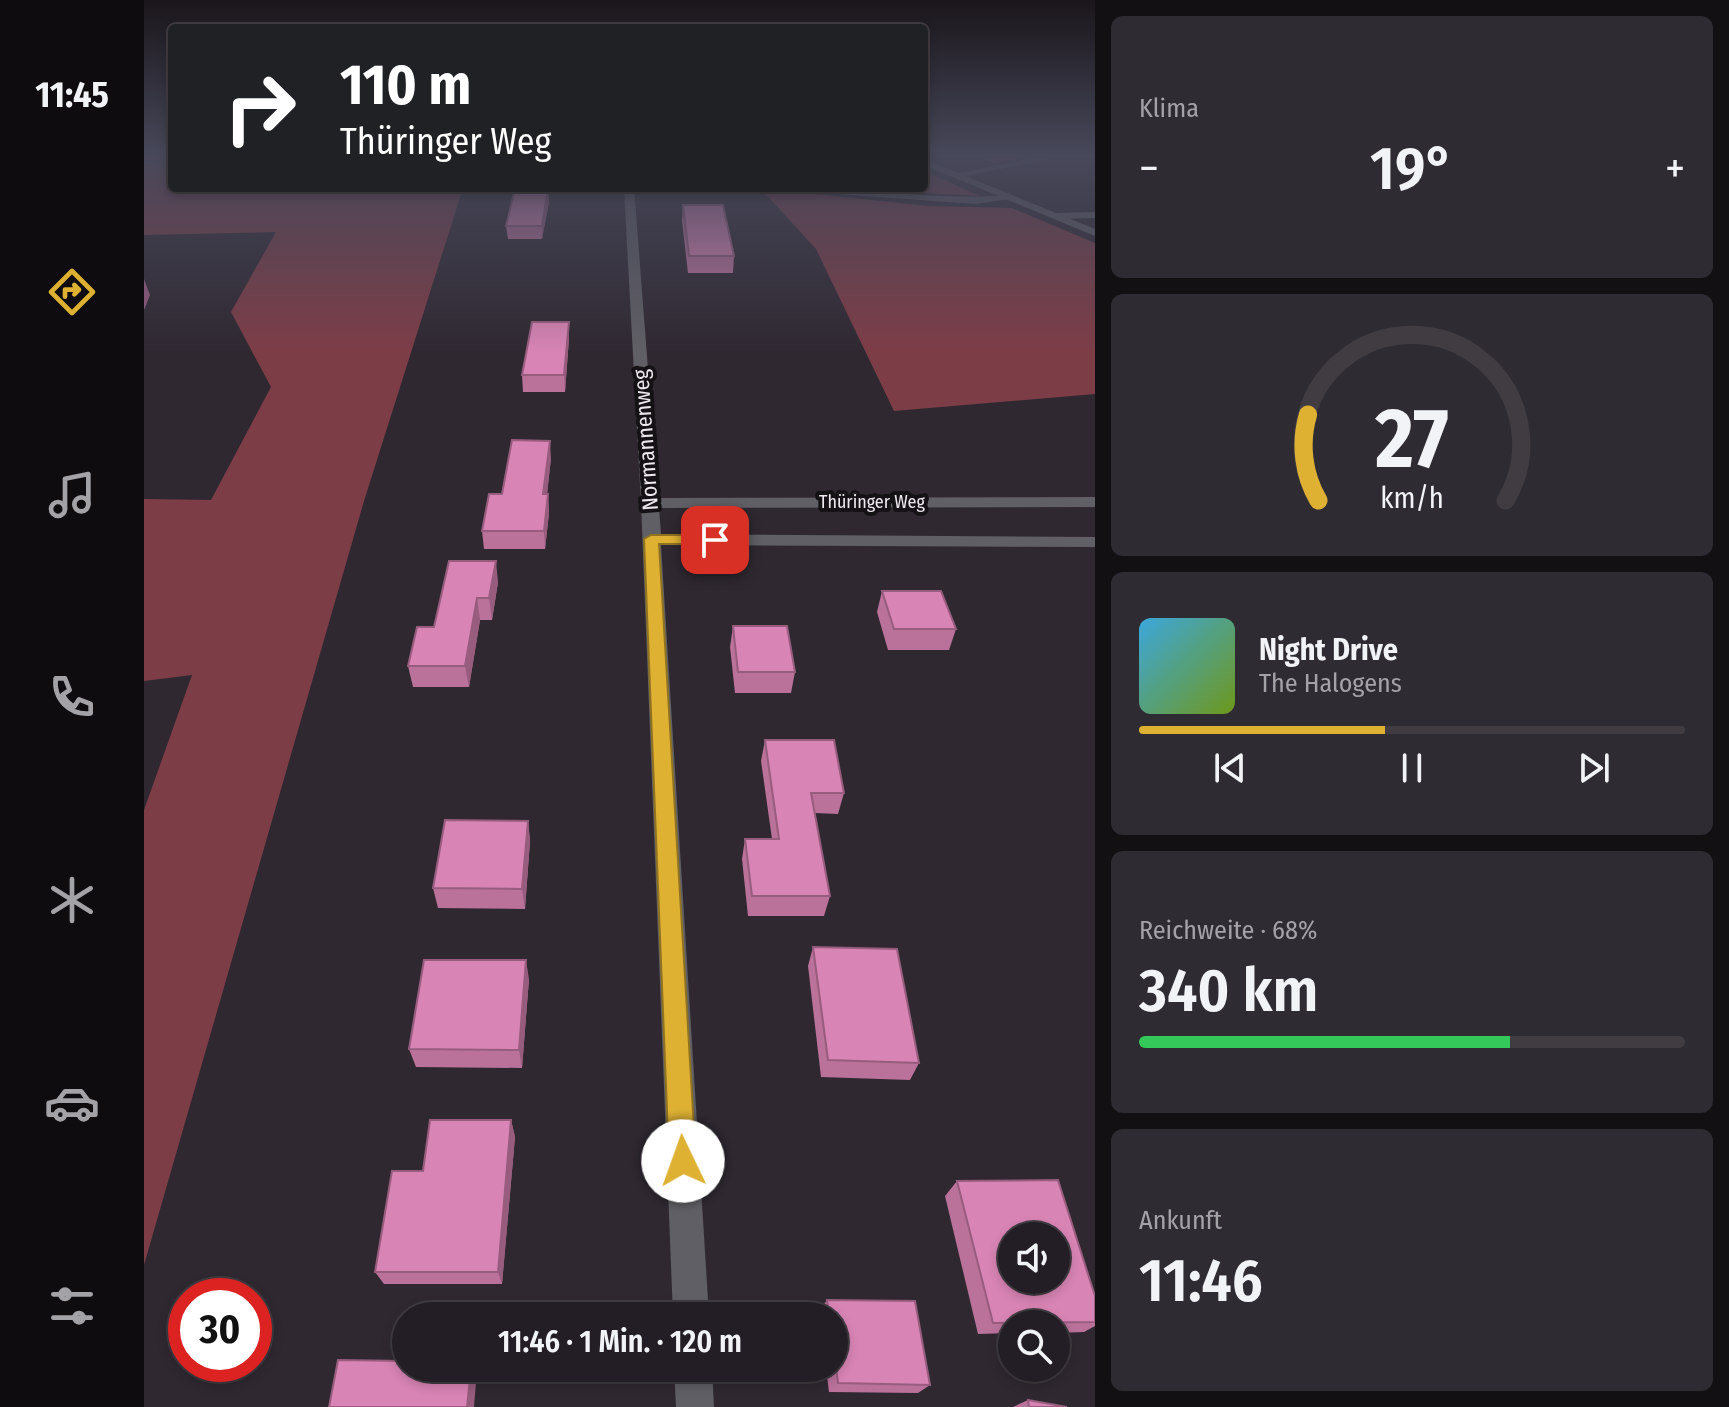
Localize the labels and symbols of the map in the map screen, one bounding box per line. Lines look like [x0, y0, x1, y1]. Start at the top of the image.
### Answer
street label: Normannenweg [627, 368, 664, 512]
street label: Thüringer Weg [819, 491, 925, 513]
pin [681, 506, 749, 574]
position arrow [641, 1119, 725, 1203]
speed limit sign: 30 [168, 1278, 272, 1382]

